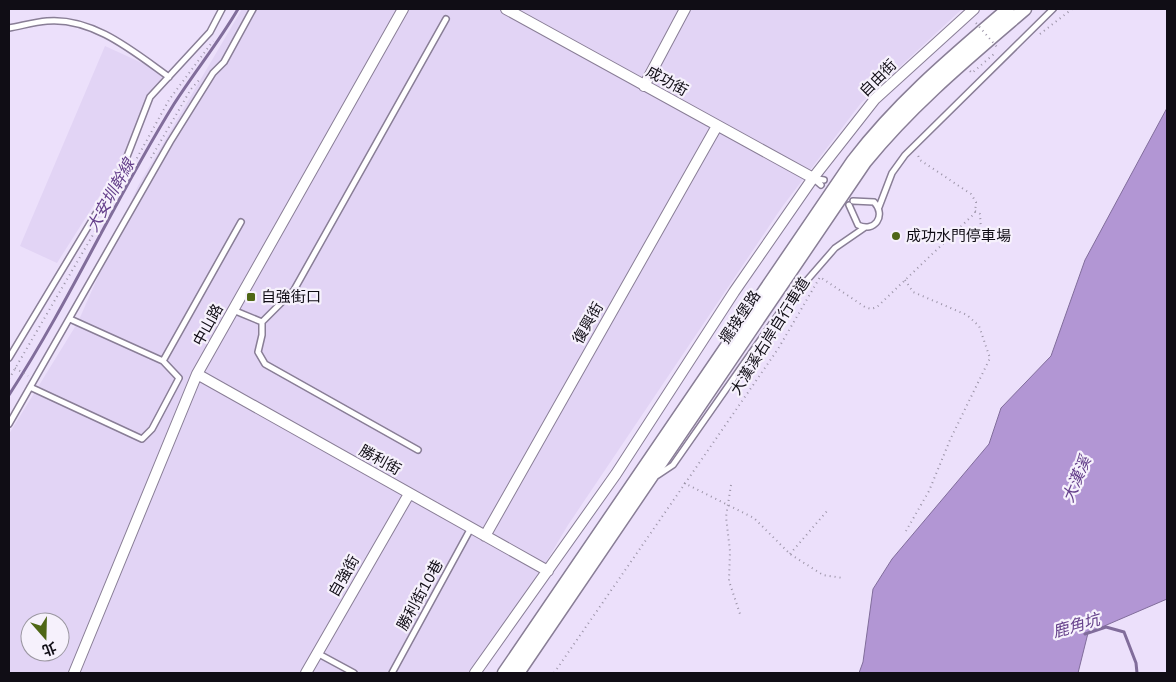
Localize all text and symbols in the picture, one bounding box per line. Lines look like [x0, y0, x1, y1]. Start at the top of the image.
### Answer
street label: 自由街 [855, 55, 900, 100]
street label: 成功街 [643, 61, 692, 100]
water label: 大安圳幹線 [82, 153, 139, 235]
place label: 成功水門停車場 [906, 226, 1011, 245]
marker: 成功水門停車場 [890, 230, 902, 242]
street label: 大漢溪右岸自行車道 [726, 273, 813, 398]
place label: 自強街口 [261, 287, 321, 306]
street label: 擺接堡路 [715, 287, 764, 347]
marker: 自強街口 [245, 291, 257, 303]
street label: 復興街 [568, 299, 607, 347]
street label: 中山路 [188, 300, 227, 349]
street label: 勝利街 [356, 440, 405, 479]
water label: 大漢溪 [1057, 451, 1095, 505]
street label: 自強街 [324, 552, 363, 600]
street label: 勝利街10巷 [392, 556, 447, 633]
water label: 鹿角坑 [1050, 608, 1104, 641]
north arrow [20, 612, 70, 662]
text: 北 [40, 638, 59, 660]

